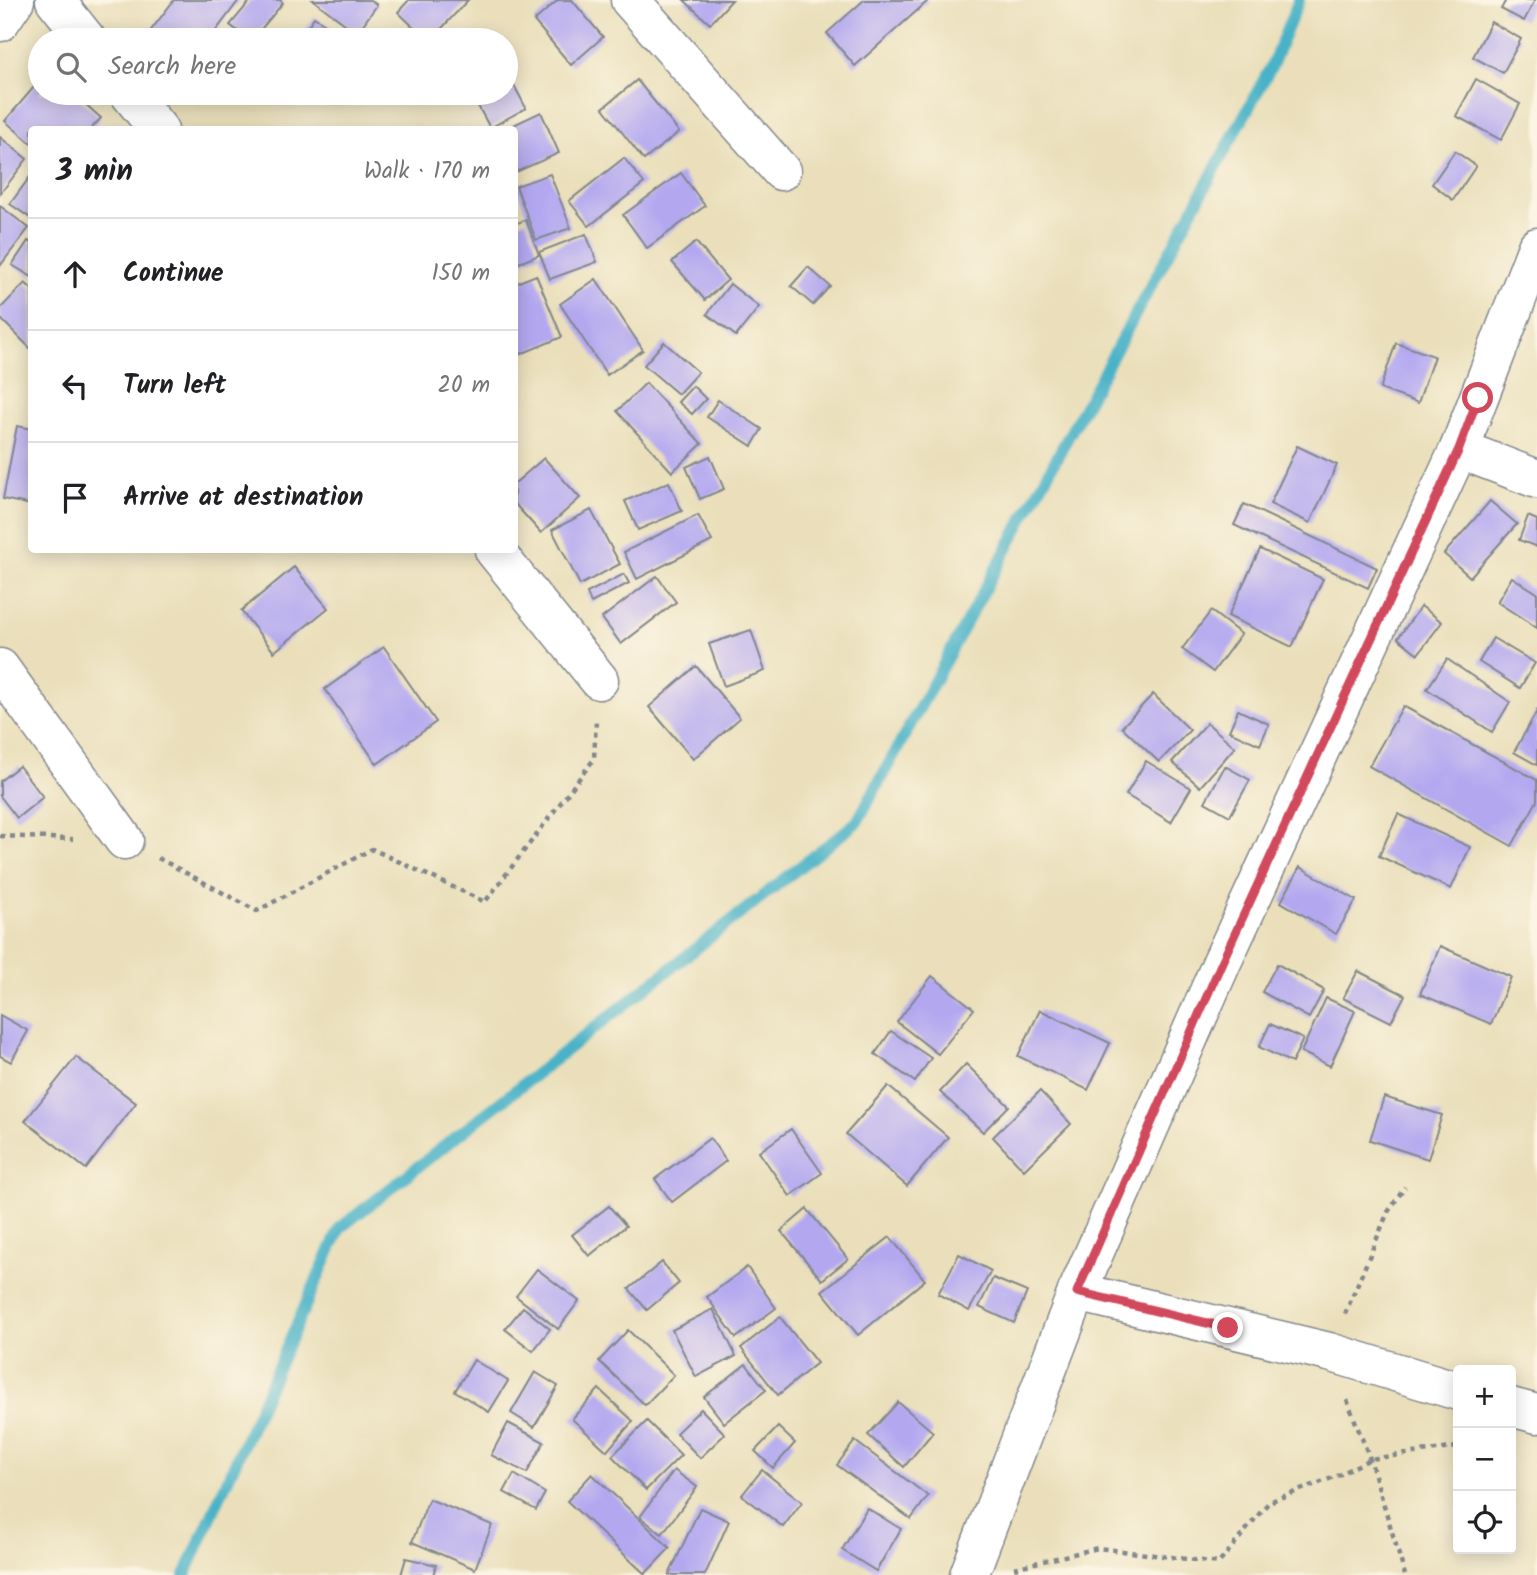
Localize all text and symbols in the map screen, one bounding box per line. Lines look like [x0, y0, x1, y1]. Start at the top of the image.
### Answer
search box [28, 28, 518, 105]
text: Search here [108, 46, 236, 88]
icon: search [52, 48, 90, 86]
text: 3 min [56, 148, 133, 196]
text: Walk · 170 m [364, 154, 490, 190]
text: Continue [123, 253, 224, 295]
icon: ahead [56, 255, 94, 293]
text: 150 m [431, 256, 490, 292]
text: Turn left [123, 365, 226, 407]
icon: left [56, 367, 94, 405]
text: 20 m [438, 368, 490, 404]
route start [1462, 382, 1493, 413]
text: Arrive at destination [123, 477, 363, 519]
icon: arrive [56, 479, 94, 517]
route end [1212, 1312, 1243, 1343]
map controls [1453, 1365, 1516, 1554]
button: + [1453, 1365, 1516, 1428]
button: − [1453, 1428, 1516, 1491]
button: locate [1453, 1491, 1516, 1554]

